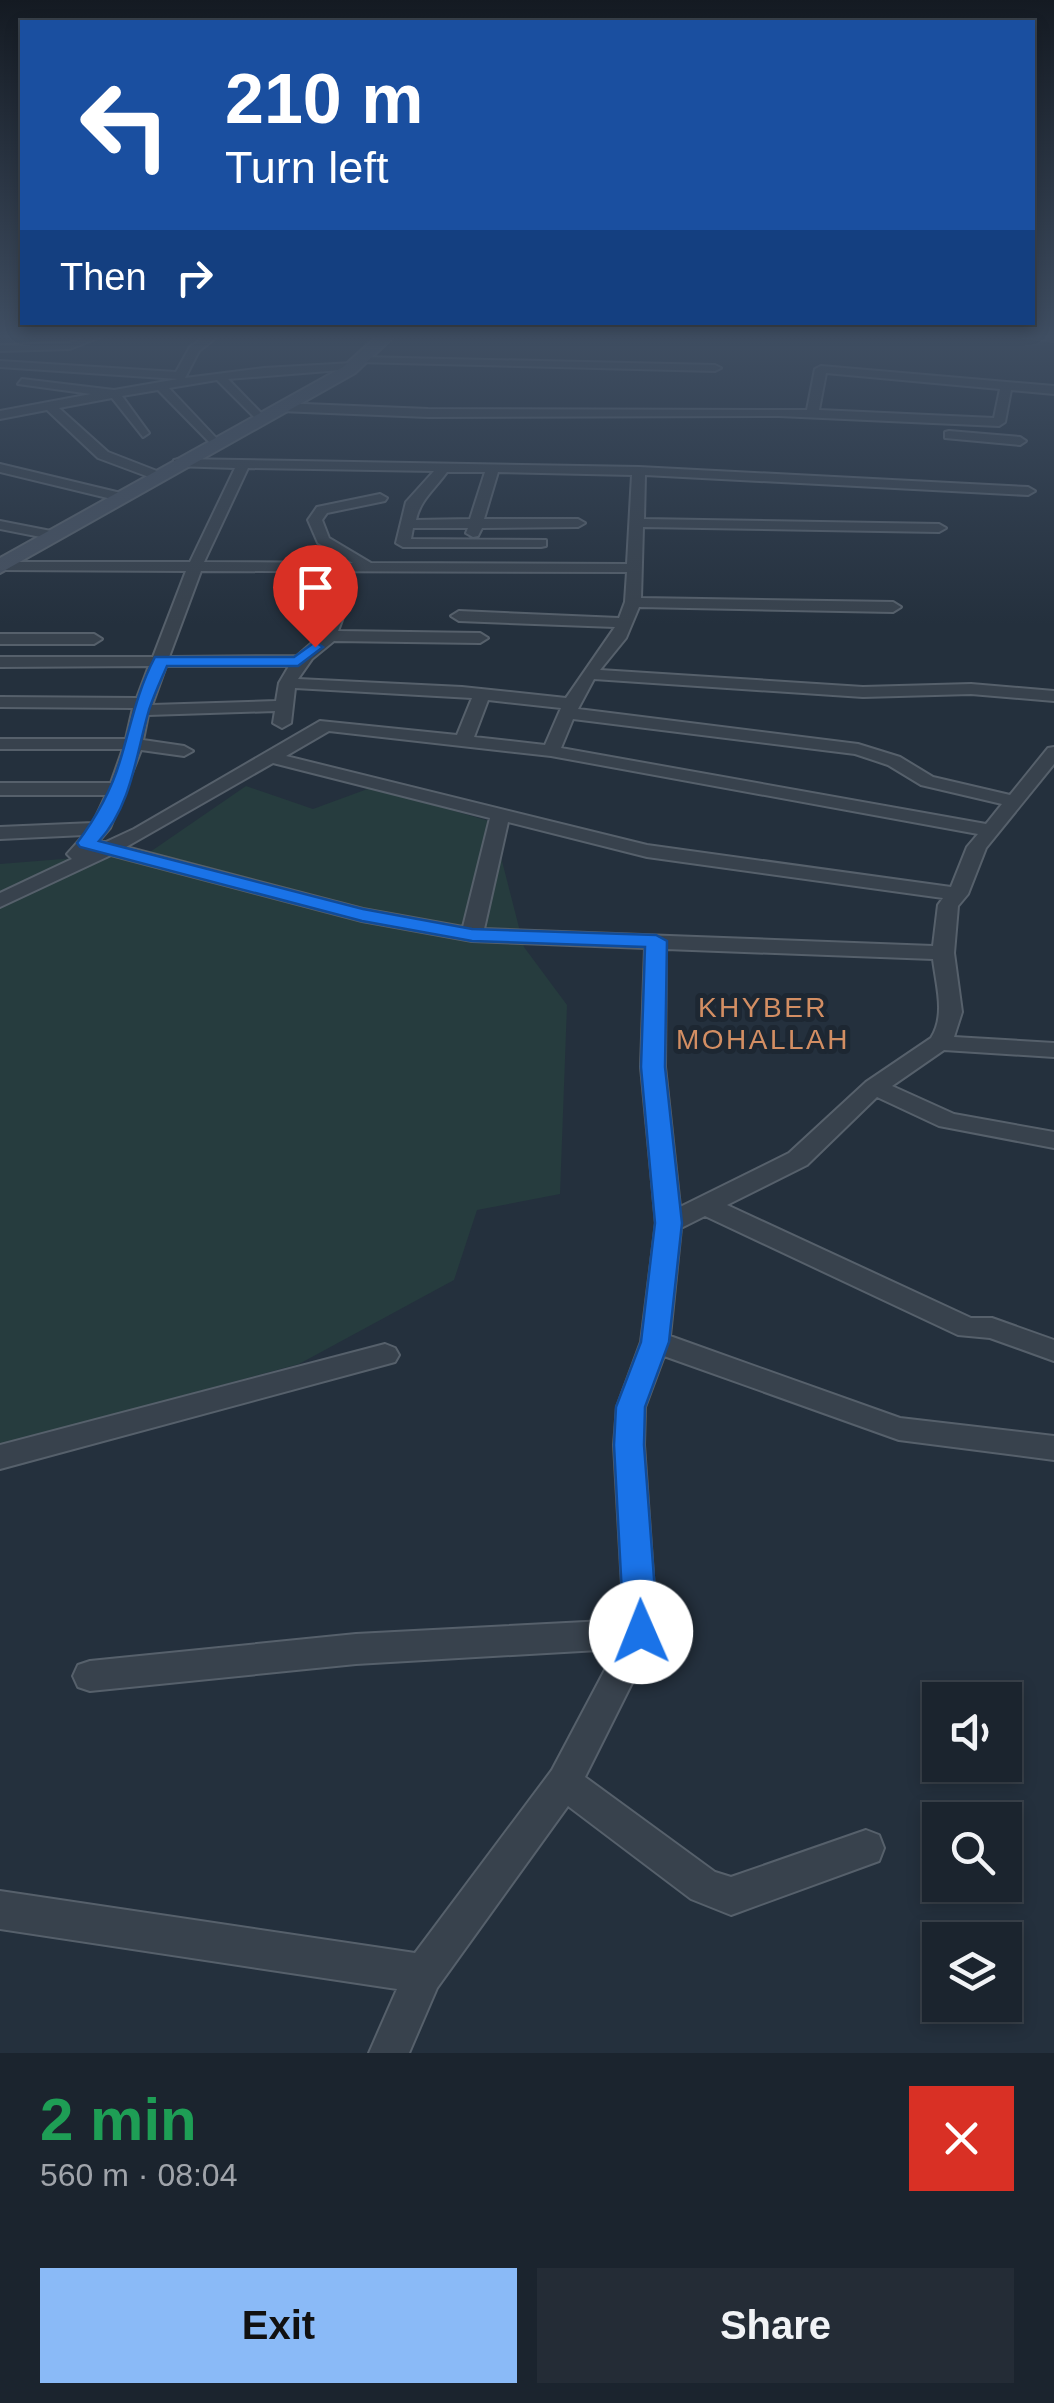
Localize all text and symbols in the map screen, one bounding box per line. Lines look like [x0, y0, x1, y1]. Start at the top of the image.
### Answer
icon: left [60, 60, 190, 190]
text: 210 m [225, 60, 423, 138]
text: Turn left [225, 142, 388, 193]
icon: right [167, 250, 222, 305]
text: Then [60, 256, 147, 298]
pin [273, 545, 358, 648]
icon: arrive [288, 560, 343, 615]
district label: KHYBER MOHALLAH [676, 992, 850, 1055]
position arrow [589, 1580, 693, 1684]
map controls [922, 1682, 1022, 2022]
button: sound [922, 1682, 1022, 1782]
button: search [922, 1802, 1022, 1902]
button: layers [922, 1922, 1022, 2022]
text: 2 min [40, 2086, 197, 2153]
button: close [909, 2086, 1014, 2191]
text: 560 m · 08:04 [40, 2157, 237, 2193]
button: Exit [40, 2268, 517, 2383]
button: Share [537, 2268, 1014, 2383]

